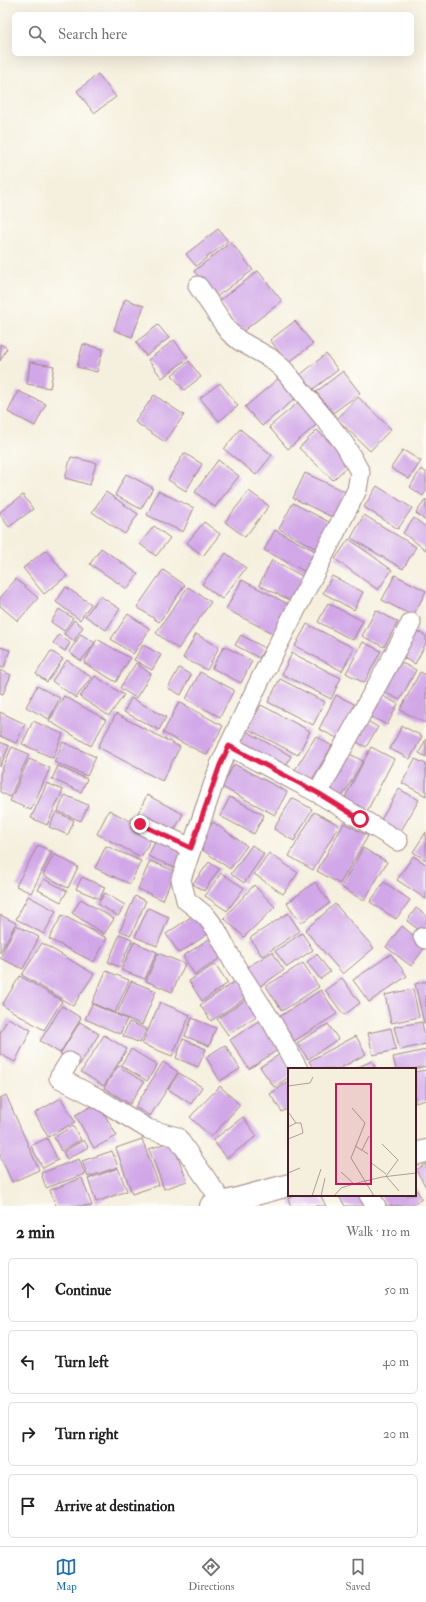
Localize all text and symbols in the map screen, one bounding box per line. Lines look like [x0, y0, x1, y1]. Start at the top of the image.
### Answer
search box [12, 12, 414, 56]
icon: search [26, 23, 48, 45]
text: Search here [58, 25, 127, 44]
route start [351, 810, 369, 828]
route end [131, 815, 149, 833]
inset map [288, 1068, 416, 1196]
text: 2 min [16, 1222, 55, 1243]
text: Walk · 110 m [346, 1224, 410, 1240]
icon: ahead [17, 1279, 39, 1301]
text: Continue [55, 1281, 111, 1300]
text: 50 m [384, 1282, 409, 1298]
icon: left [17, 1351, 39, 1373]
text: Turn left [55, 1353, 109, 1372]
text: 40 m [383, 1354, 409, 1370]
icon: right [17, 1423, 39, 1445]
text: Turn right [55, 1425, 118, 1444]
text: 20 m [383, 1426, 409, 1442]
icon: arrive [17, 1495, 39, 1517]
text: Arrive at destination [55, 1497, 175, 1516]
tab: Map [55, 1556, 77, 1593]
tab: Directions [188, 1556, 235, 1593]
tab: Saved [345, 1556, 371, 1593]

